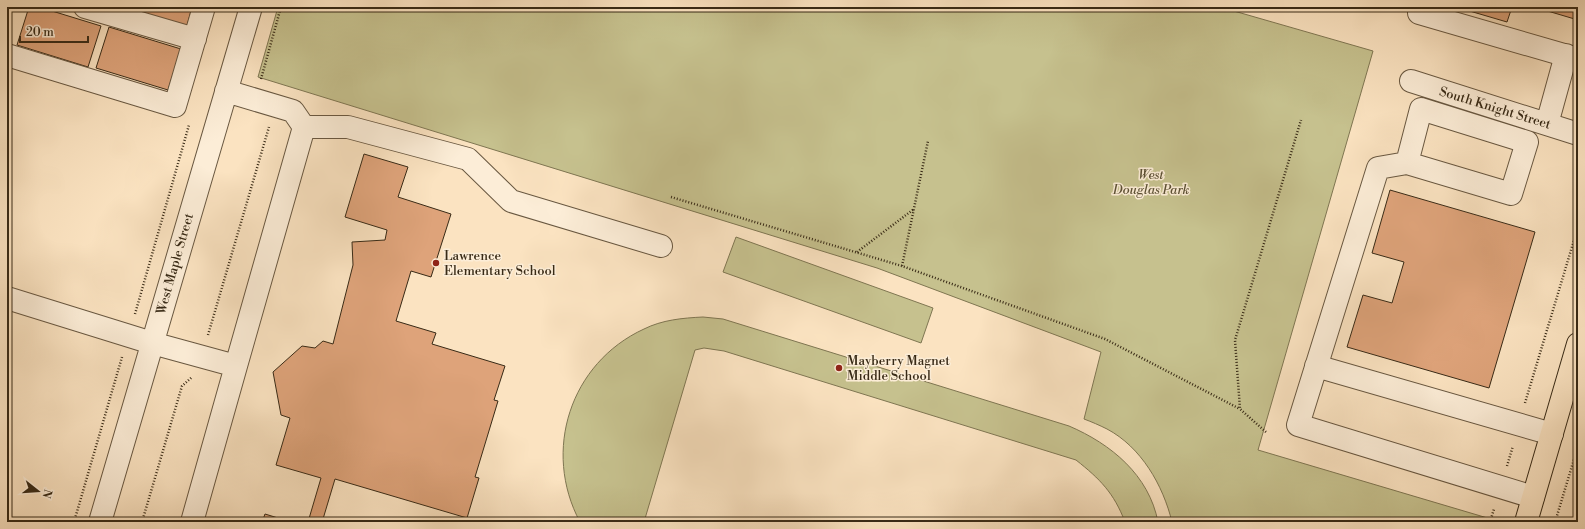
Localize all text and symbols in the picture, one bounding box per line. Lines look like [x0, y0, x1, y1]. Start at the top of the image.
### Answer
scale bar [20, 18, 88, 44]
text: 20 m [26, 25, 54, 40]
street label: South Knight Street [1437, 83, 1553, 133]
park label: West Douglas Park [1112, 167, 1189, 198]
street label: West Maple Street [153, 211, 197, 317]
place label: Lawrence Elementary School [444, 248, 556, 279]
marker: Lawrence Elementary School [431, 258, 441, 268]
place label: Mayberry Magnet Middle School [847, 353, 950, 384]
marker: Mayberry Magnet Middle School [834, 363, 844, 373]
north arrow [18, 471, 58, 511]
text: N [39, 487, 55, 500]

